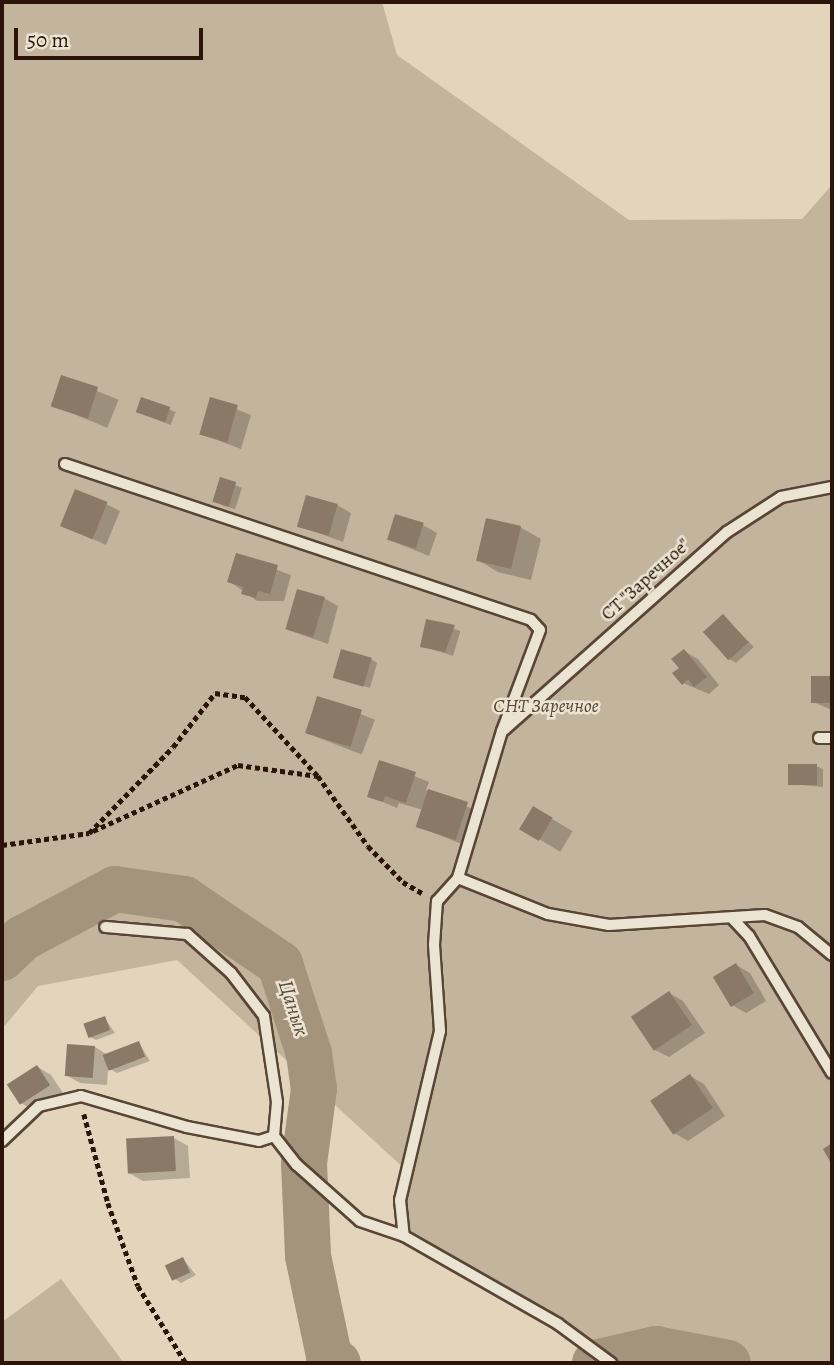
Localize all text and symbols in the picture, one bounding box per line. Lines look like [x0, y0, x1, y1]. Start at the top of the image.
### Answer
scale bar [18, 14, 206, 58]
text: 50 m [27, 26, 69, 54]
street label: СТ "Заречное" [597, 534, 695, 626]
park label: СНТ Заречное [493, 696, 599, 718]
water label: Цанык [273, 977, 315, 1039]

